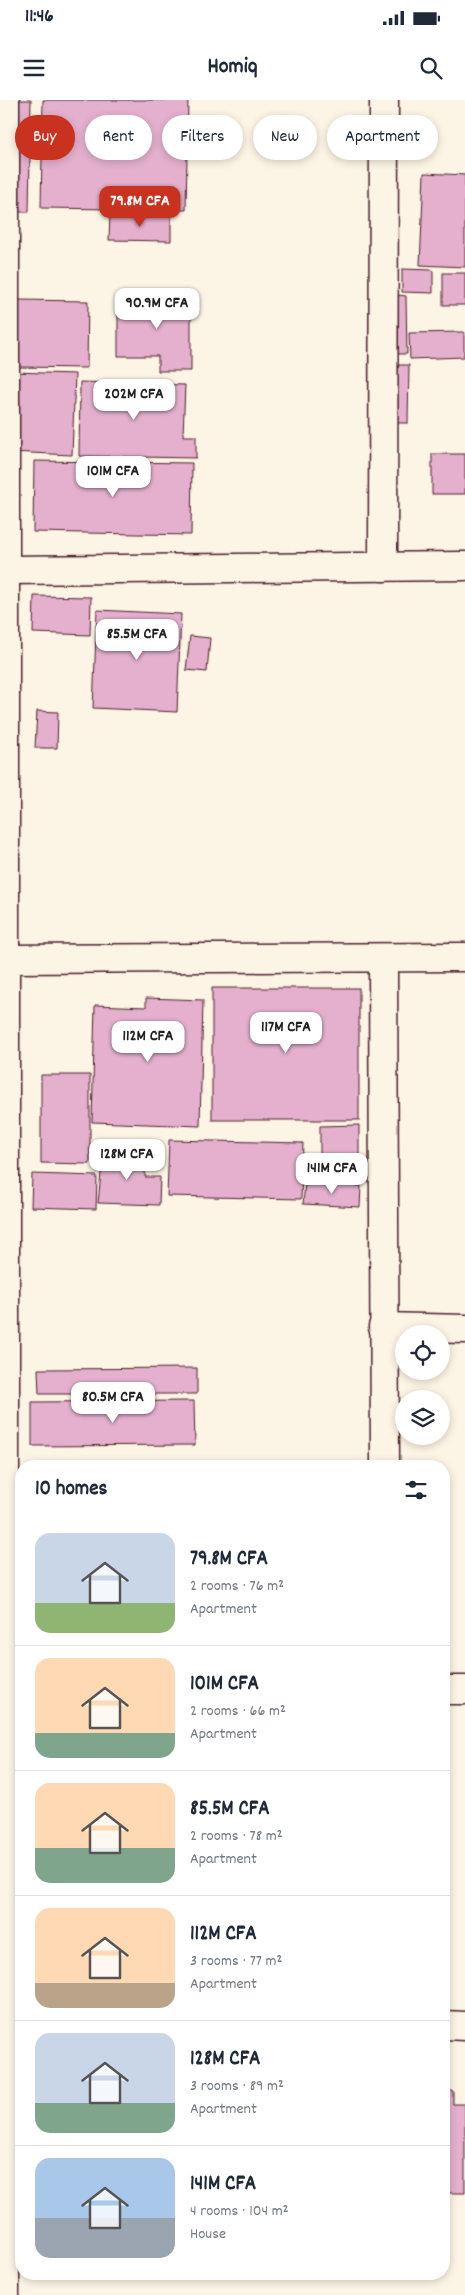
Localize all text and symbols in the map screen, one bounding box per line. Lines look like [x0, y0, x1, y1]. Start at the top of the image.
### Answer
text: 11:46 [25, 4, 54, 31]
text: Homiq [208, 52, 257, 83]
icon: menu [20, 54, 48, 82]
icon: search [417, 54, 445, 82]
chip: Buy [15, 115, 75, 160]
chip: Rent [85, 115, 152, 160]
chip: Filters [162, 115, 243, 160]
chip: New [253, 115, 317, 160]
chip: Apartment [327, 115, 438, 160]
pin: 79.8M CFA [83, 186, 197, 228]
text: 79.8M CFA [110, 190, 170, 213]
pin: 90.9M CFA [100, 288, 214, 330]
text: 90.9M CFA [126, 292, 188, 315]
pin: 202M CFA [82, 378, 186, 421]
text: 202M CFA [104, 383, 164, 406]
pin: 101M CFA [61, 456, 165, 498]
text: 101M CFA [87, 460, 139, 483]
pin: 85.5M CFA [80, 618, 194, 661]
text: 85.5M CFA [107, 623, 167, 646]
pin: 117M CFA [234, 1012, 338, 1054]
text: 117M CFA [261, 1016, 311, 1039]
pin: 112M CFA [96, 1020, 200, 1063]
text: 112M CFA [123, 1025, 173, 1048]
pin: 128M CFA [75, 1138, 179, 1181]
text: 128M CFA [100, 1143, 154, 1166]
pin: 141M CFA [280, 1152, 384, 1195]
text: 141M CFA [307, 1157, 357, 1180]
map controls [395, 1325, 450, 1445]
button: locate [395, 1325, 450, 1380]
pin: 80.5M CFA [56, 1382, 170, 1424]
text: 80.5M CFA [82, 1386, 144, 1409]
button: layers [395, 1390, 450, 1445]
text: 10 homes [35, 1475, 107, 1505]
icon: filters [402, 1476, 430, 1504]
text: 79.8M CFA [190, 1545, 268, 1575]
icon: home [75, 1553, 135, 1613]
text: 2 rooms · 76 m² [190, 1575, 284, 1598]
text: Apartment [190, 1598, 257, 1621]
text: 101M CFA [190, 1670, 259, 1700]
icon: home [75, 1678, 135, 1738]
text: 2 rooms · 66 m² [190, 1700, 286, 1723]
text: Apartment [190, 1723, 257, 1746]
text: 85.5M CFA [190, 1795, 270, 1825]
icon: home [75, 1803, 135, 1863]
text: 2 rooms · 78 m² [190, 1825, 283, 1848]
text: Apartment [190, 1848, 257, 1871]
text: 112M CFA [190, 1920, 257, 1950]
icon: home [75, 1928, 135, 1988]
text: 3 rooms · 77 m² [190, 1950, 282, 1973]
text: Apartment [190, 1973, 257, 1996]
text: 128M CFA [190, 2045, 261, 2075]
icon: home [75, 2053, 135, 2113]
text: 3 rooms · 89 m² [190, 2075, 284, 2098]
text: Apartment [190, 2098, 257, 2121]
text: 141M CFA [190, 2170, 256, 2200]
icon: home [75, 2178, 135, 2238]
text: 4 rooms · 104 m² [190, 2200, 289, 2223]
text: House [190, 2223, 226, 2246]

